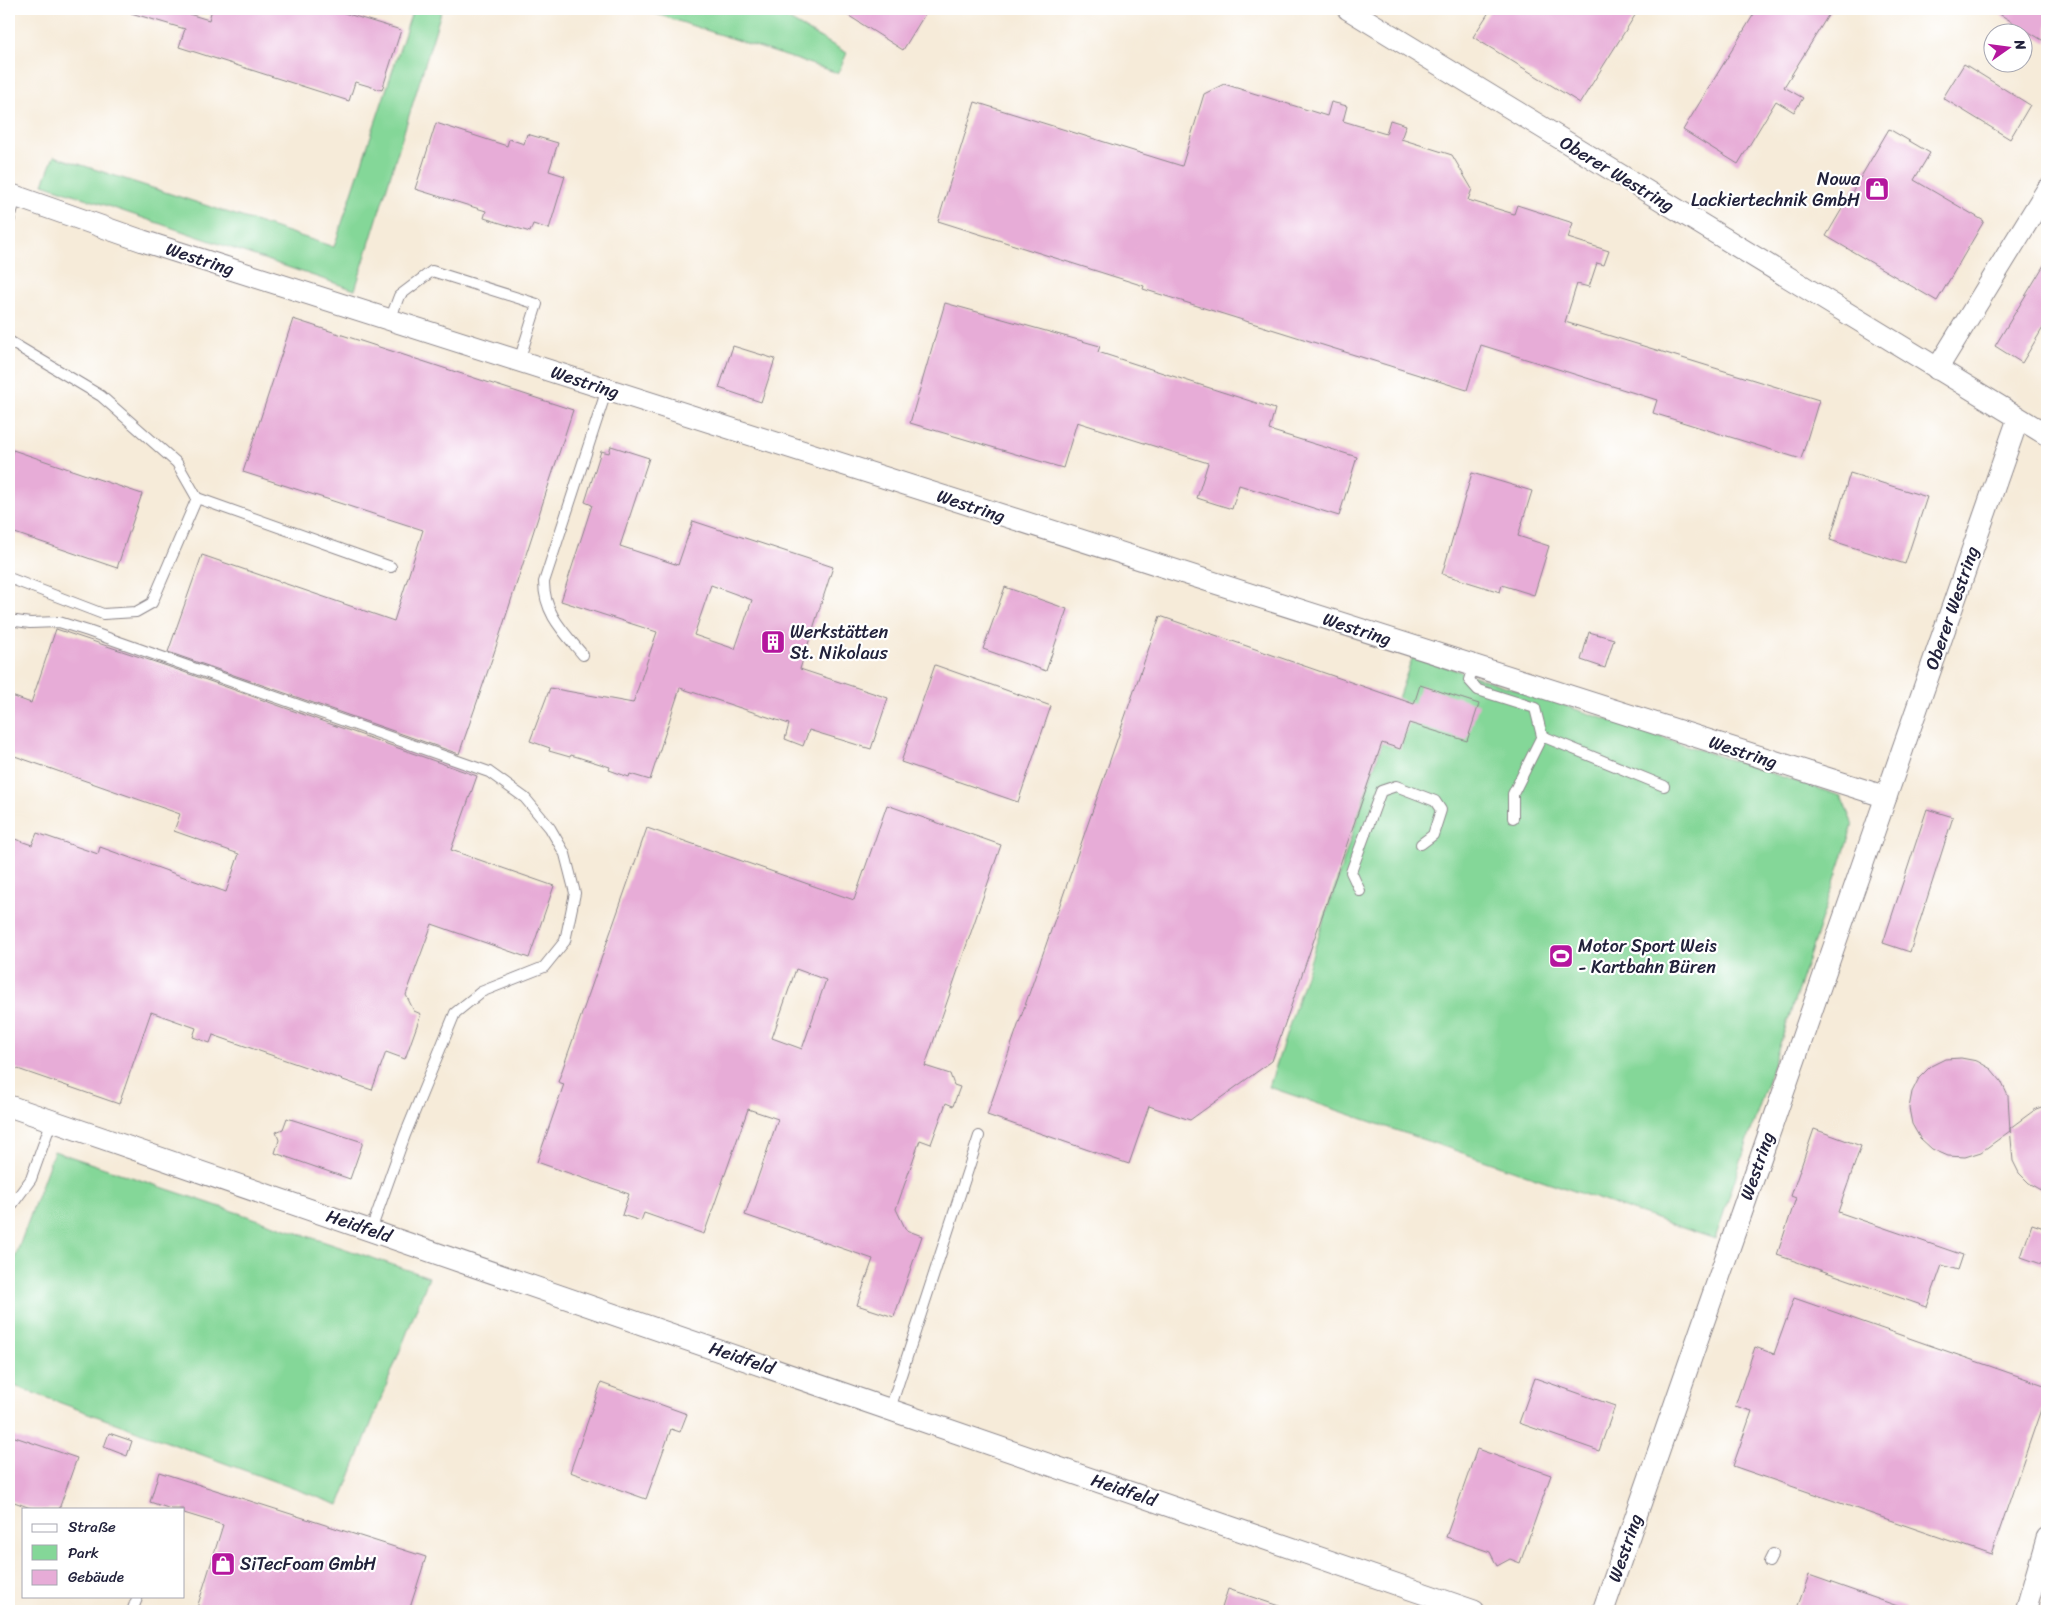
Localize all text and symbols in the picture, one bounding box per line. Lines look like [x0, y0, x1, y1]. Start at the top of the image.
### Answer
north arrow [1984, 22, 2034, 72]
text: N [2007, 36, 2034, 53]
street label: Oberer Westring [1553, 127, 1681, 221]
place label: Nowa Lackiertechnik GmbH [1691, 163, 1861, 216]
shop icon: Nowa Lackiertechnik GmbH [1864, 176, 1890, 202]
street label: Westring [162, 233, 238, 285]
street label: Westring [547, 356, 623, 408]
street label: Westring [933, 480, 1009, 532]
street label: Oberer Westring [1916, 542, 1988, 674]
street label: Westring [1319, 603, 1395, 655]
place label: Werkstätten St. Nikolaus [790, 616, 888, 669]
building icon: Werkstätten St. Nikolaus [760, 629, 786, 655]
street label: Westring [1705, 726, 1781, 778]
place label: Motor Sport Weis - Kartbahn Büren [1578, 930, 1717, 983]
sports icon: Motor Sport Weis - Kartbahn Büren [1548, 943, 1574, 969]
street label: Westring [1730, 1127, 1784, 1205]
street label: Heidfeld [322, 1200, 398, 1253]
street label: Heidfeld [705, 1332, 781, 1385]
street label: Heidfeld [1087, 1464, 1163, 1517]
legend [22, 1508, 185, 1598]
street label: Westring [1598, 1509, 1652, 1587]
text: Straße [68, 1514, 116, 1540]
text: Park [68, 1540, 99, 1566]
place label: SiTecFoam GmbH [240, 1548, 377, 1580]
shop icon: SiTecFoam GmbH [210, 1551, 236, 1577]
text: Gebäude [68, 1564, 124, 1590]

